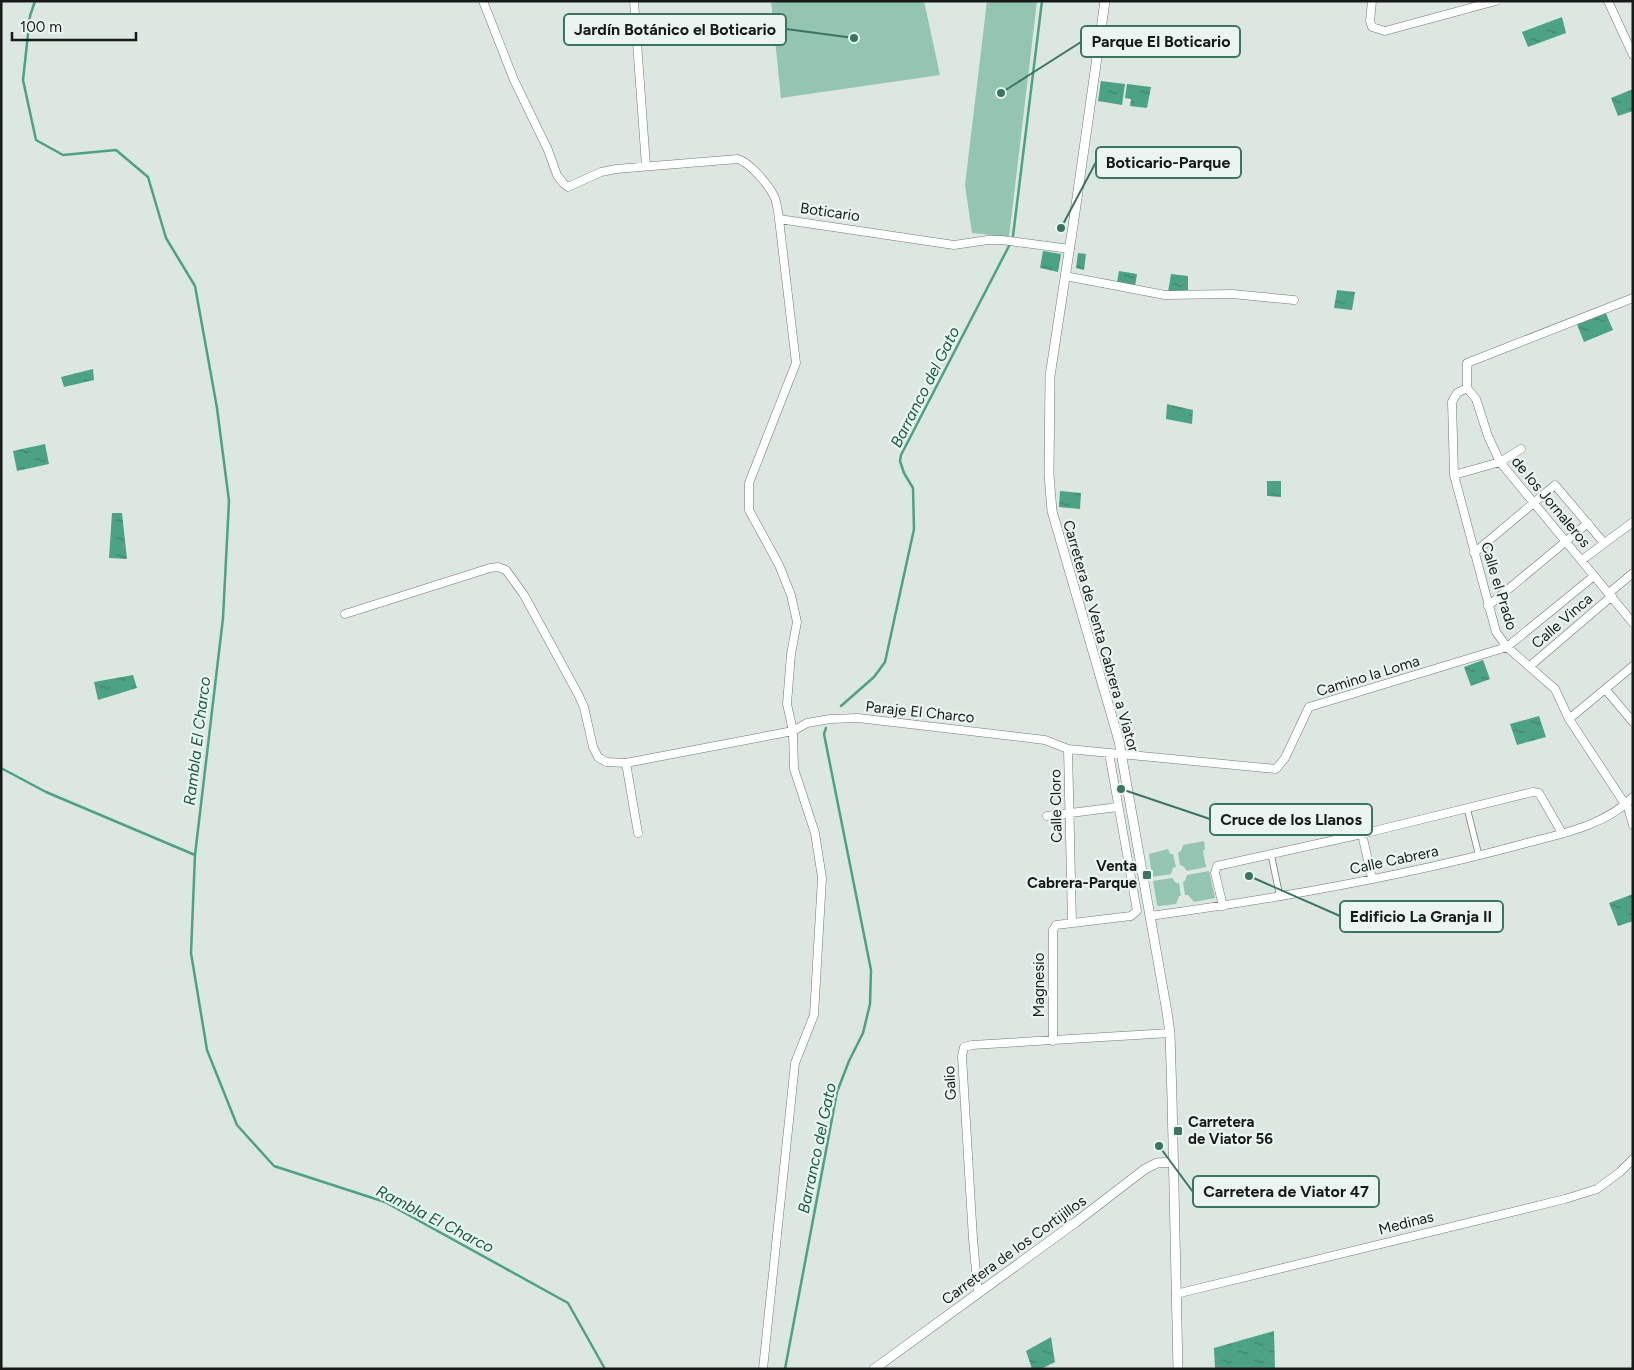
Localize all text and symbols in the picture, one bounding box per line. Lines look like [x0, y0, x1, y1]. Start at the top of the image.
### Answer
scale bar [12, 10, 136, 42]
callout: Jardín Botánico el Boticario [564, 14, 786, 45]
text: 100 m [20, 18, 62, 36]
text: Jardín Botánico el Boticario [574, 20, 776, 39]
callout: Parque El Boticario [1081, 26, 1240, 57]
text: Parque El Boticario [1091, 32, 1231, 51]
callout: Boticario-Parque [1096, 147, 1241, 178]
text: Boticario-Parque [1106, 153, 1230, 172]
street label: Boticario [799, 199, 861, 225]
water label: Barranco del Gato [886, 323, 964, 451]
street label: de los Jornaleros [1508, 453, 1594, 551]
street label: Carretera de Venta Cabrera a Viator [1059, 518, 1143, 754]
street label: Calle el Prado [1477, 540, 1521, 632]
street label: Calle Vinca [1528, 590, 1596, 652]
street label: Camino la Loma [1314, 652, 1422, 700]
water label: Rambla El Charco [180, 676, 214, 806]
street label: Paraje El Charco [865, 697, 976, 727]
street label: Calle Cloro [1046, 769, 1066, 843]
callout: Cruce de los Llanos [1210, 804, 1372, 835]
text: Cruce de los Llanos [1220, 810, 1362, 829]
street label: Calle Cabrera [1348, 842, 1440, 878]
place label: Venta Cabrera-Parque [1027, 857, 1138, 892]
marker: Venta Cabrera-Parque [1141, 869, 1153, 881]
callout: Edificio La Granja II [1340, 901, 1503, 932]
text: Edificio La Granja II [1350, 907, 1492, 926]
street label: Magnesio [1030, 952, 1048, 1017]
street label: Galio [940, 1065, 960, 1101]
water label: Barranco del Gato [794, 1081, 840, 1215]
place label: Carretera de Viator 56 [1188, 1113, 1273, 1148]
marker: Carretera de Viator 56 [1172, 1125, 1184, 1137]
callout: Carretera de Viator 47 [1193, 1176, 1379, 1207]
water label: Rambla El Charco [373, 1181, 497, 1257]
text: Carretera de Viator 47 [1203, 1182, 1369, 1201]
street label: Carretera de los Cortijillos [938, 1192, 1090, 1308]
street label: Medinas [1377, 1207, 1435, 1239]

